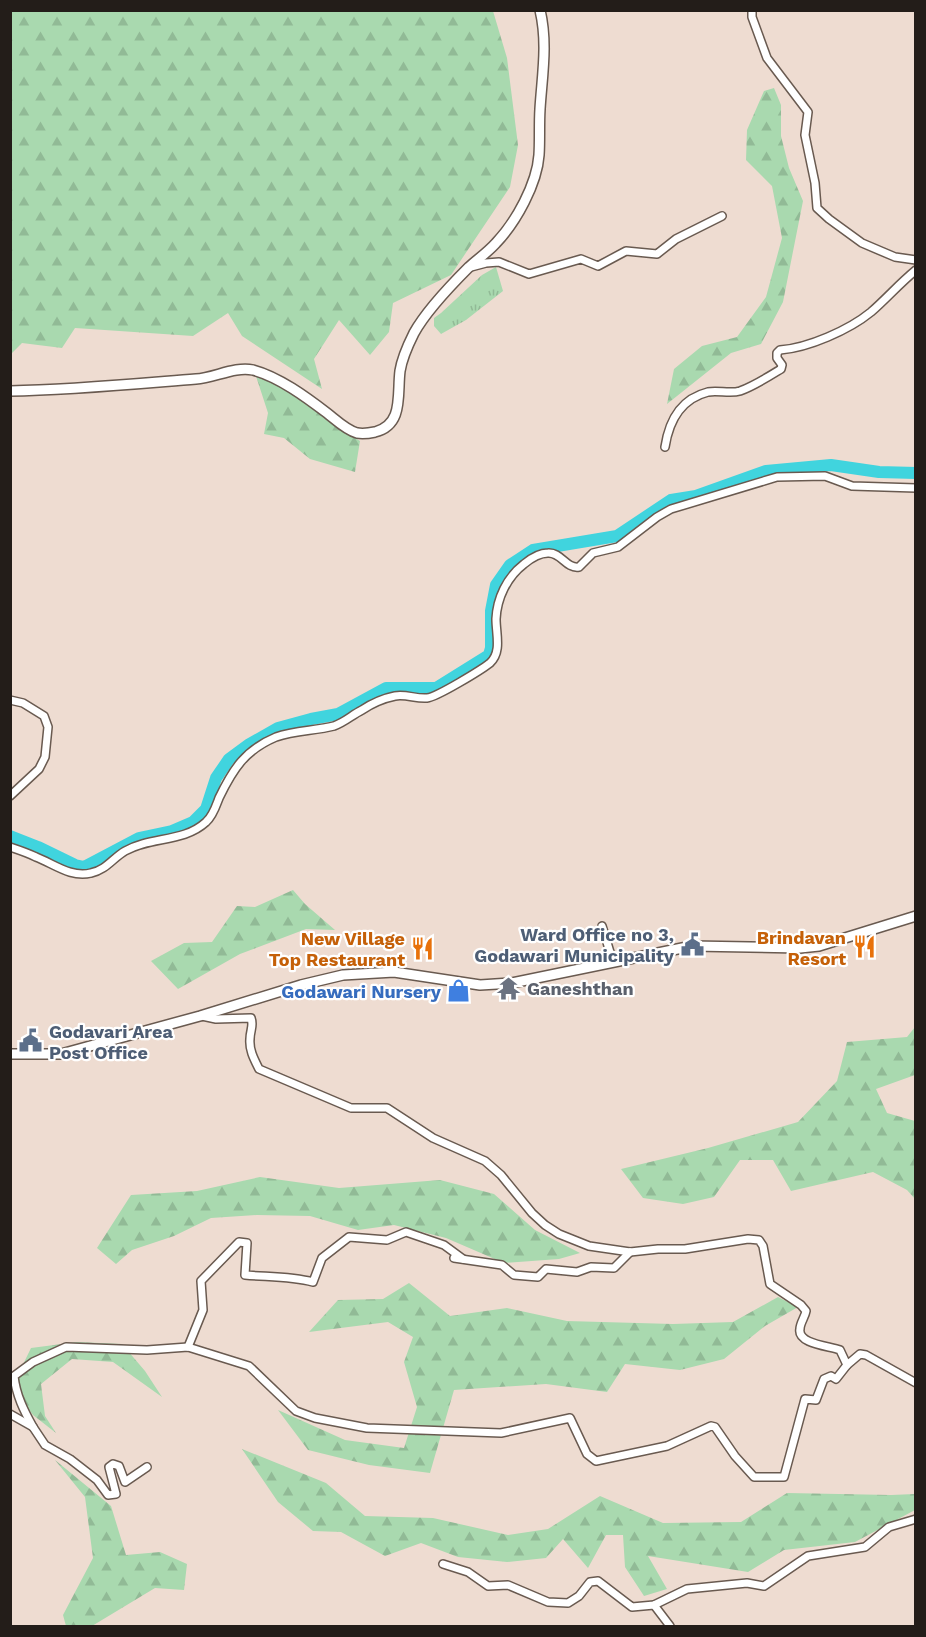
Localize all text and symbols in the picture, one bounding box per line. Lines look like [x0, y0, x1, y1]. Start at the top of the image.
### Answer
place label: Ward Office no 3, Godawari Municipality [474, 924, 675, 966]
place label: Brindavan Resort [757, 927, 846, 969]
place label: New Village Top Restaurant [269, 928, 405, 970]
public building icon: Ward Office no 3, Godawari Municipality [679, 931, 705, 957]
restaurant icon: Brindavan Resort [851, 934, 877, 960]
restaurant icon: New Village Top Restaurant [410, 935, 436, 961]
temple icon: Ganeshthan [496, 975, 522, 1001]
shop icon: Godawari Nursery [446, 978, 472, 1004]
place label: Ganeshthan [527, 978, 634, 999]
place label: Godawari Nursery [281, 981, 442, 1002]
place label: Godavari Area Post Office [49, 1021, 173, 1063]
public building icon: Godavari Area Post Office [18, 1028, 44, 1054]

